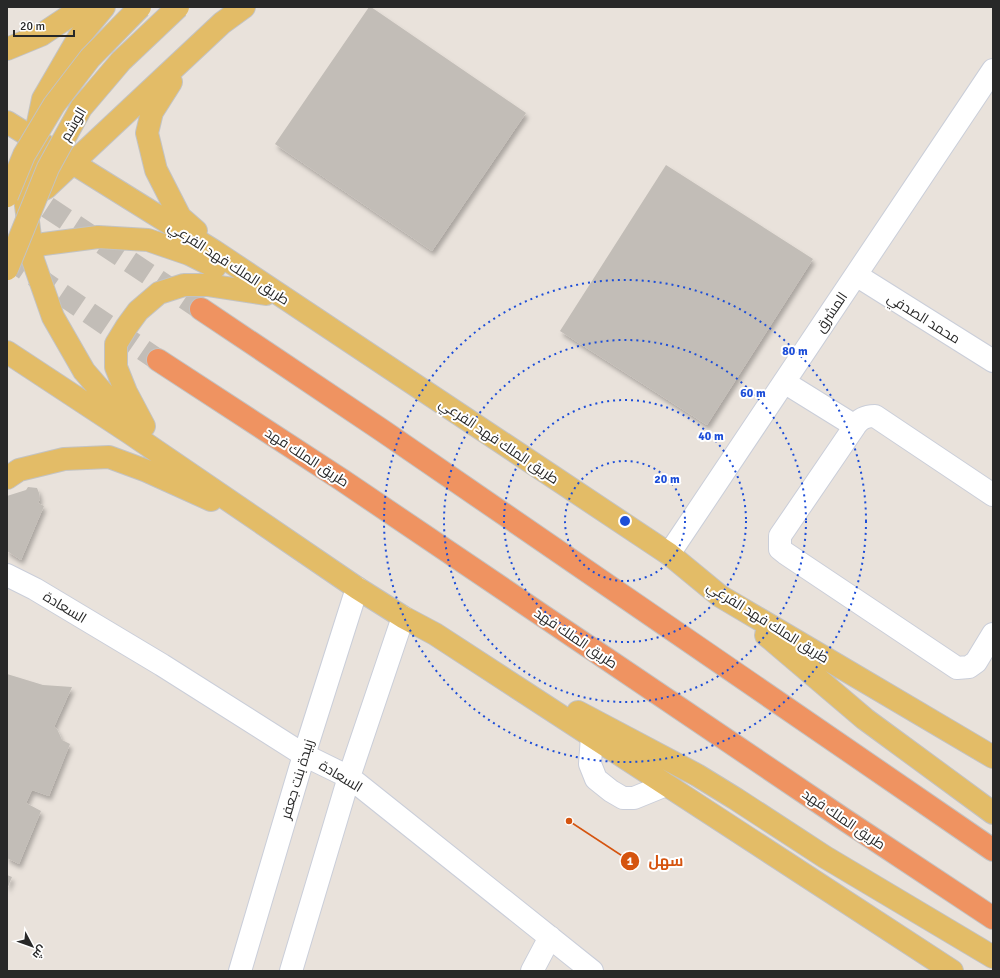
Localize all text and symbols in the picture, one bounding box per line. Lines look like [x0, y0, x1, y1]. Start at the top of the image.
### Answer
scale bar [14, 12, 74, 38]
text: 20 m [20, 19, 45, 34]
street label: الوشم [57, 104, 91, 145]
street label: طريق الملك فهد الفرعي [163, 218, 292, 311]
street label: المشرق [812, 289, 851, 336]
street label: محمد الصدفي [883, 289, 963, 350]
text: 80 m [782, 344, 808, 359]
text: 60 m [740, 386, 766, 401]
street label: طريق الملك فهد الفرعي [434, 395, 562, 490]
street label: طريق الملك فهد [262, 424, 352, 491]
text: 40 m [698, 429, 724, 444]
text: 20 m [654, 472, 680, 487]
centre of rings [618, 514, 632, 528]
street label: طريق الملك فهد الفرعي [702, 578, 832, 669]
street label: السعادة [40, 588, 90, 627]
street label: طريق الملك فهد [531, 604, 620, 672]
street label: زبيدة بنت جعفر [277, 737, 318, 822]
street label: السعادة [316, 757, 366, 796]
street label: طريق الملك فهد [799, 785, 888, 853]
callout: سهل [620, 848, 691, 875]
text: سهل [649, 852, 683, 870]
text: 1 [627, 854, 634, 869]
north arrow [12, 926, 52, 966]
text: ش [30, 943, 49, 962]

